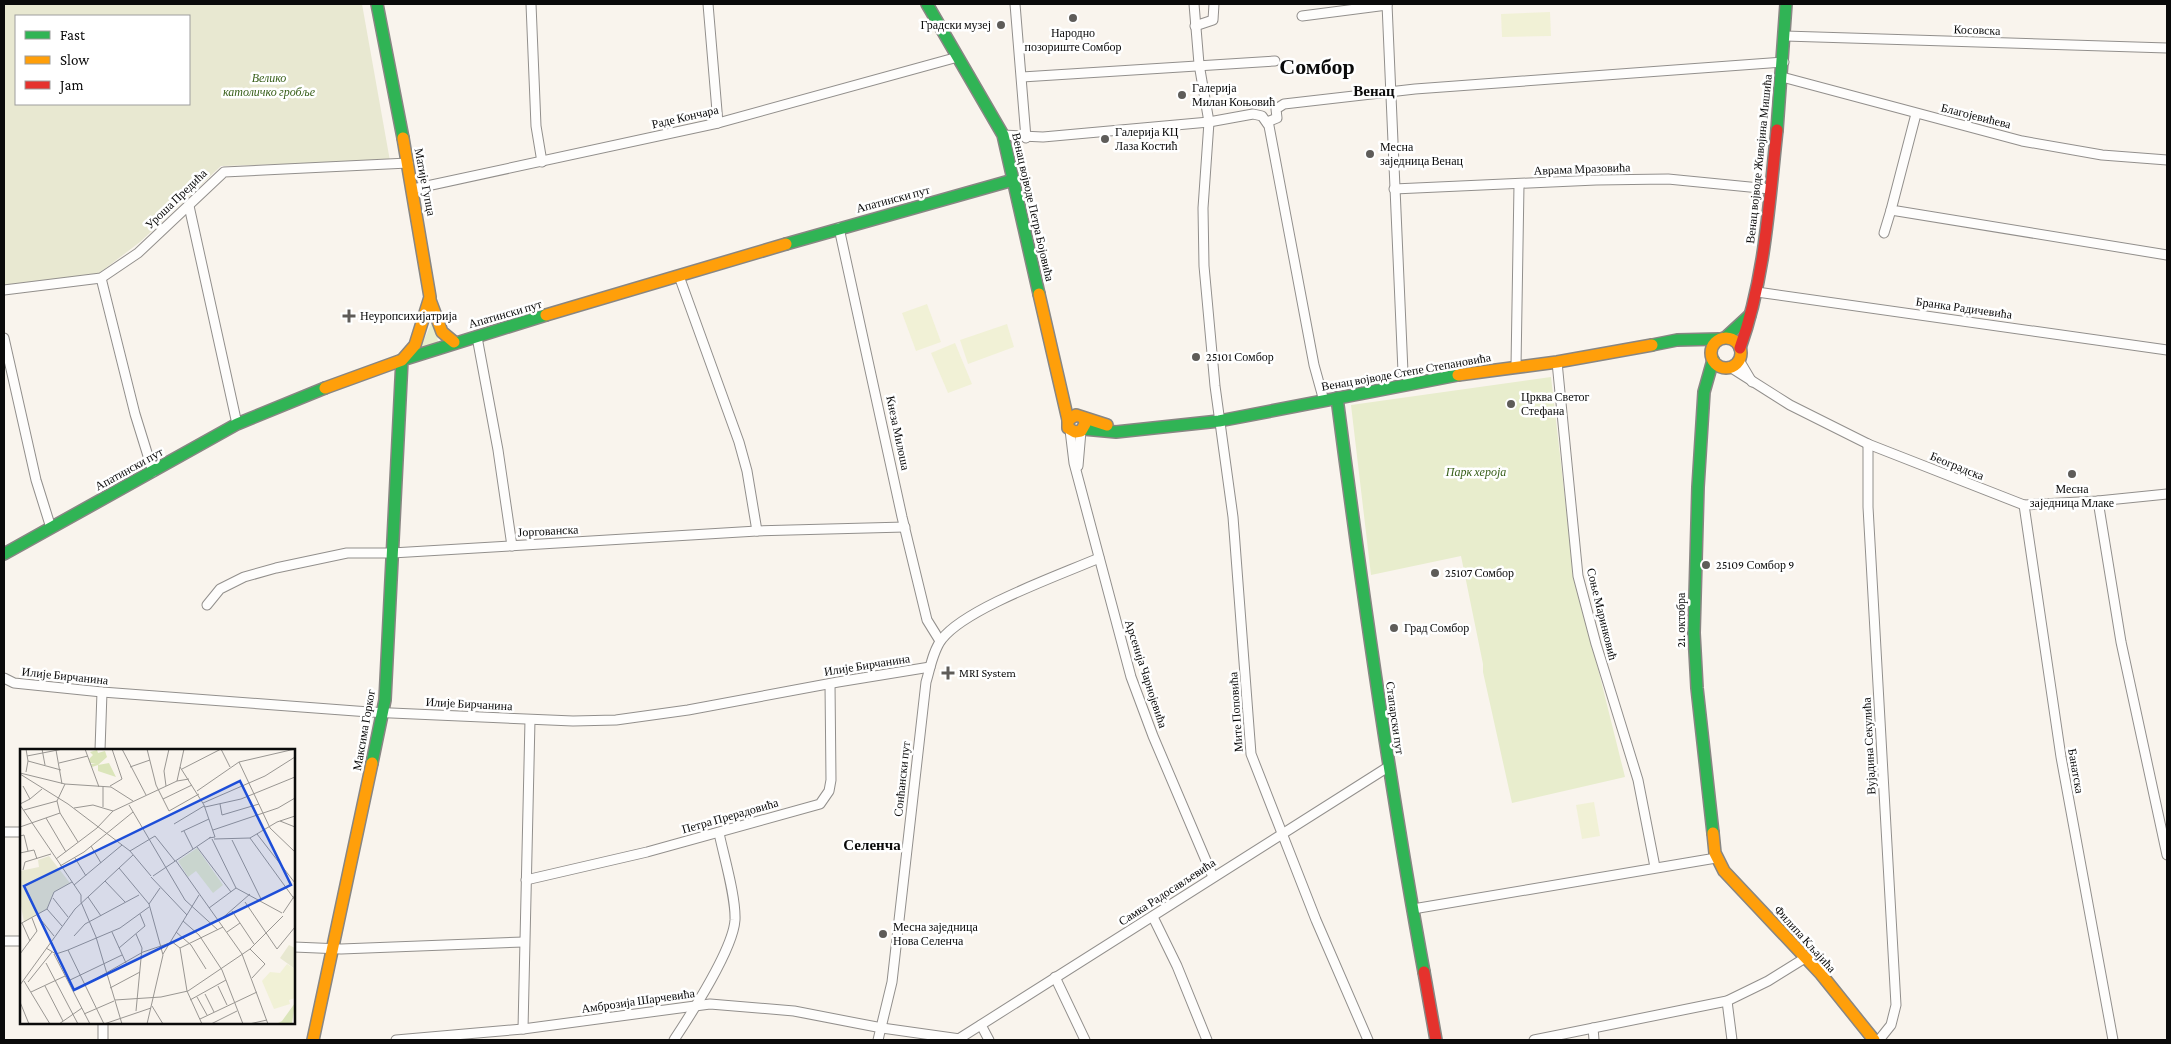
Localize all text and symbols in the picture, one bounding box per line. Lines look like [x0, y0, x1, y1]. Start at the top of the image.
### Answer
marker: Народно позориште Сомбор [1067, 12, 1079, 24]
legend [15, 15, 190, 105]
place label: Градски музеј [921, 18, 991, 32]
marker: Градски музеј [995, 19, 1007, 31]
street label: Косовска [1953, 22, 2001, 38]
place label: Народно позориште Сомбор [1024, 26, 1122, 54]
text: Fast [60, 27, 86, 43]
text: Slow [60, 52, 90, 68]
district label: Сомбор [1279, 54, 1355, 79]
park label: Велико католичко гробље [223, 71, 316, 99]
street label: Венац војводе Живојина Мишића [1743, 73, 1775, 244]
text: Jam [58, 77, 83, 94]
place label: Галерија Милан Коњовић [1192, 81, 1275, 109]
district label: Венац [1353, 83, 1395, 99]
marker: Галерија Милан Коњовић [1176, 89, 1188, 101]
street label: Благојевићева [1940, 101, 2013, 132]
street label: Раде Кончара [650, 102, 720, 131]
place label: Галерија КЦ Лаза Костић [1115, 125, 1179, 153]
street label: Венац војводе Петра Бојовића [1009, 131, 1057, 283]
marker: Галерија КЦ Лаза Костић [1099, 133, 1111, 145]
place label: Месна заједница Венац [1380, 140, 1464, 168]
street label: Матије Гупца [412, 147, 439, 218]
marker: Месна заједница Венац [1364, 148, 1376, 160]
street label: Аврама Мразовића [1533, 160, 1631, 178]
street label: Уроша Предића [142, 166, 210, 232]
street label: Апатински пут [855, 182, 932, 216]
street label: Бранка Радичевића [1915, 294, 2014, 322]
street label: Апатински пут [467, 297, 544, 331]
marker: Неуропсихијатрија [342, 309, 356, 323]
place label: Неуропсихијатрија [360, 309, 458, 323]
place label: 25101 Сомбор [1206, 350, 1274, 364]
street label: Венац војводе Степе Степановића [1320, 350, 1493, 394]
marker: 25101 Сомбор [1190, 351, 1202, 363]
place label: Црква Светог Стефана [1521, 390, 1590, 418]
street label: Кнеза Милоша [883, 394, 913, 472]
marker: Црква Светог Стефана [1505, 398, 1517, 410]
street label: Апатински пут [93, 444, 166, 493]
street label: Београдска [1928, 449, 1987, 483]
park label: Парк хероја [1445, 465, 1506, 479]
marker: Месна заједница Млаке [2066, 468, 2078, 480]
place label: Месна заједница Млаке [2030, 482, 2114, 510]
street label: Јоргованска [517, 522, 579, 540]
place label: 25109 Сомбор 9 [1716, 558, 1794, 572]
marker: 25109 Сомбор 9 [1700, 559, 1712, 571]
place label: 25107 Сомбор [1445, 566, 1514, 580]
marker: 25107 Сомбор [1429, 567, 1441, 579]
street label: Соње Маринковић [1584, 567, 1620, 661]
street label: 21. октобра [1674, 592, 1688, 647]
street label: Арсенија Чарнојевића [1122, 618, 1170, 730]
place label: Град Сомбор [1404, 621, 1469, 635]
marker: Град Сомбор [1388, 622, 1400, 634]
street label: Илије Бирчанина [823, 651, 912, 679]
street label: Илије Бирчанина [21, 664, 110, 688]
marker: MRI System [941, 666, 955, 680]
place label: MRI System [959, 666, 1016, 680]
street label: Мите Поповића [1226, 671, 1246, 753]
street label: Стапарски пут [1383, 681, 1407, 756]
street label: Максима Горког [350, 688, 378, 772]
street label: Илије Бирчанина [425, 695, 513, 713]
street label: Вујадина Секулића [1859, 696, 1879, 795]
street label: Сонћански пут [891, 740, 913, 817]
street label: Банатска [2065, 747, 2087, 795]
inset map [20, 749, 295, 1024]
street label: Петра Прерадовића [680, 795, 781, 836]
district label: Селенча [843, 837, 901, 853]
street label: Самка Радосављевића [1116, 855, 1219, 929]
street label: Филипа Кљајића [1771, 903, 1839, 976]
place label: Месна заједница Нова Селенча [893, 920, 978, 948]
marker: Месна заједница Нова Селенча [877, 928, 889, 940]
street label: Амброзија Шарчевића [580, 986, 696, 1016]

